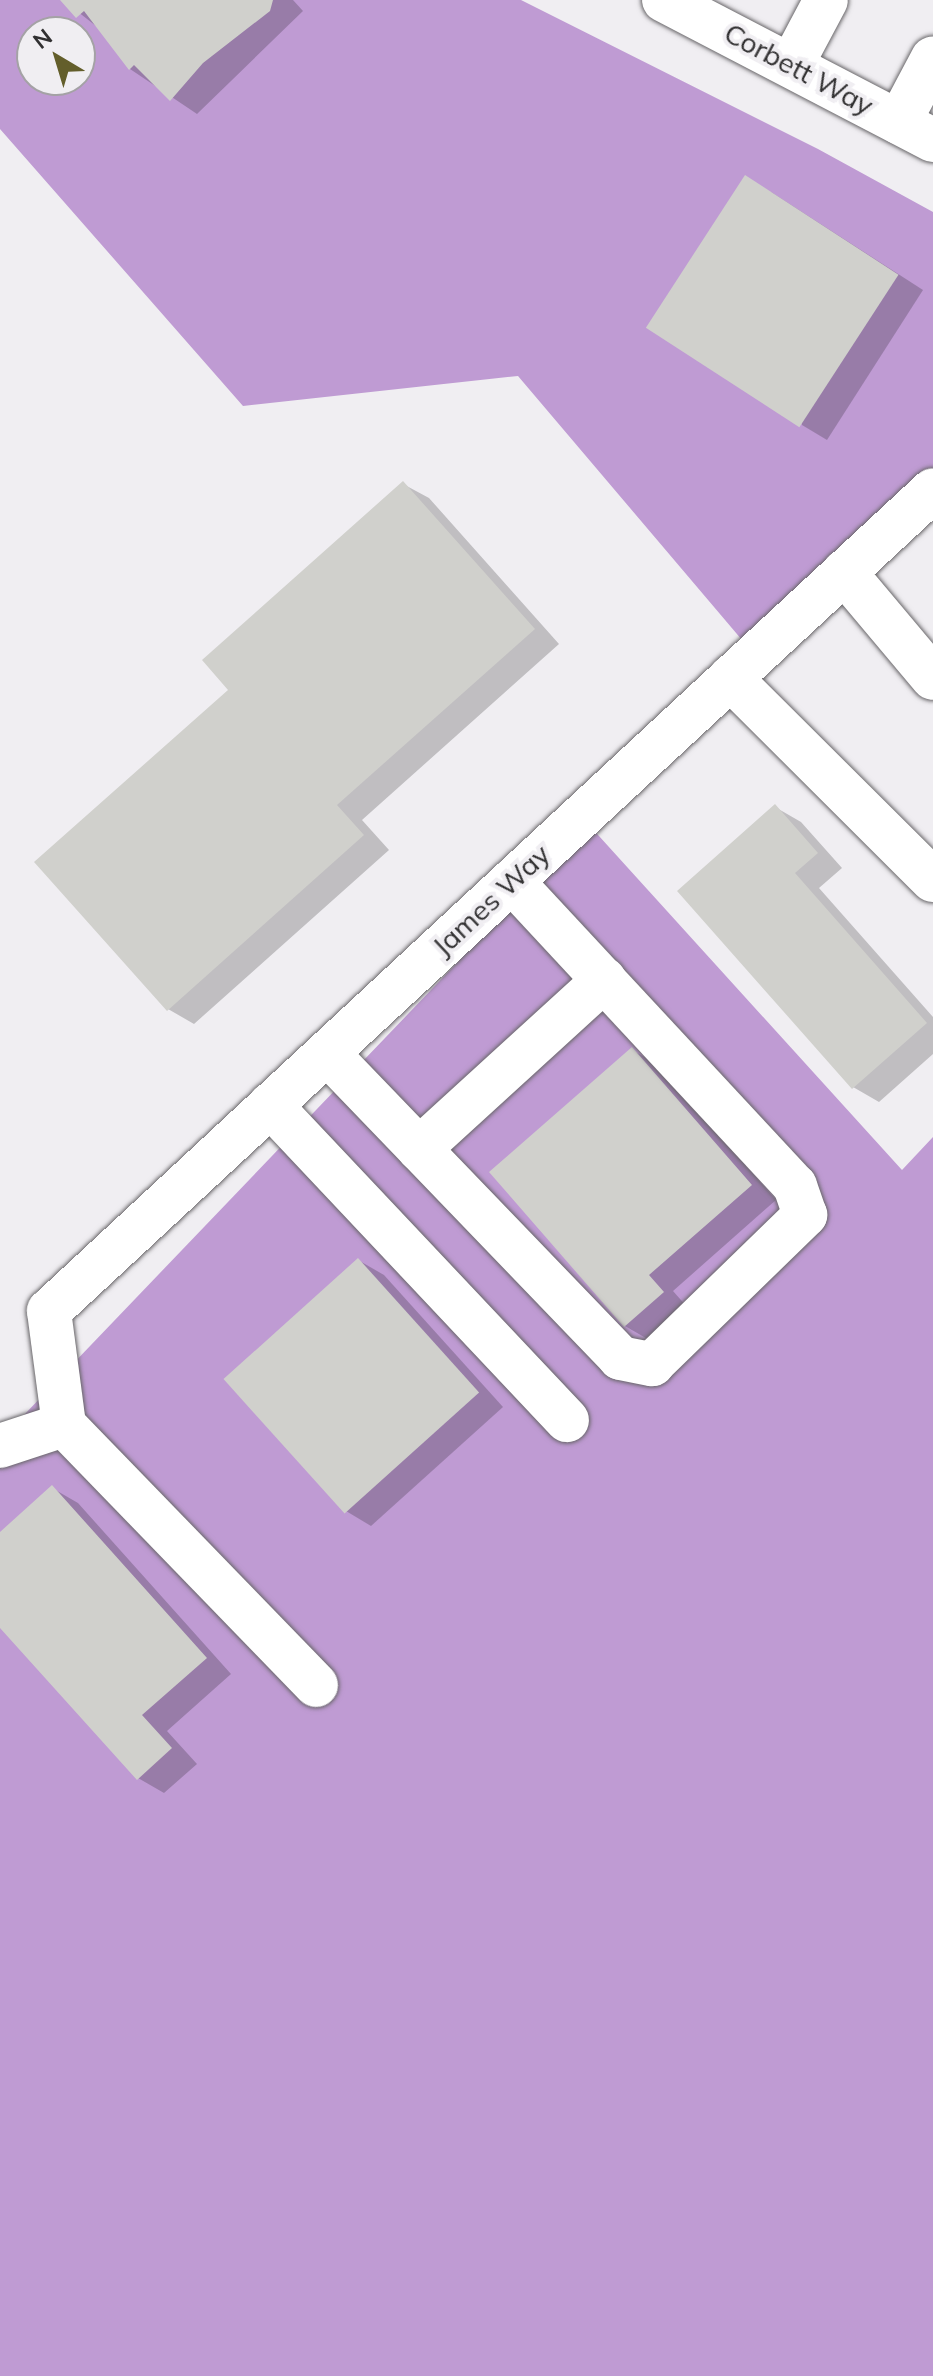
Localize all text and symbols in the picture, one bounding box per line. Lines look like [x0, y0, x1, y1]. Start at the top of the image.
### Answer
north arrow [16, 16, 96, 96]
street label: Corbett Way [719, 16, 879, 122]
text: N [27, 23, 58, 55]
street label: James Way [425, 837, 557, 963]

